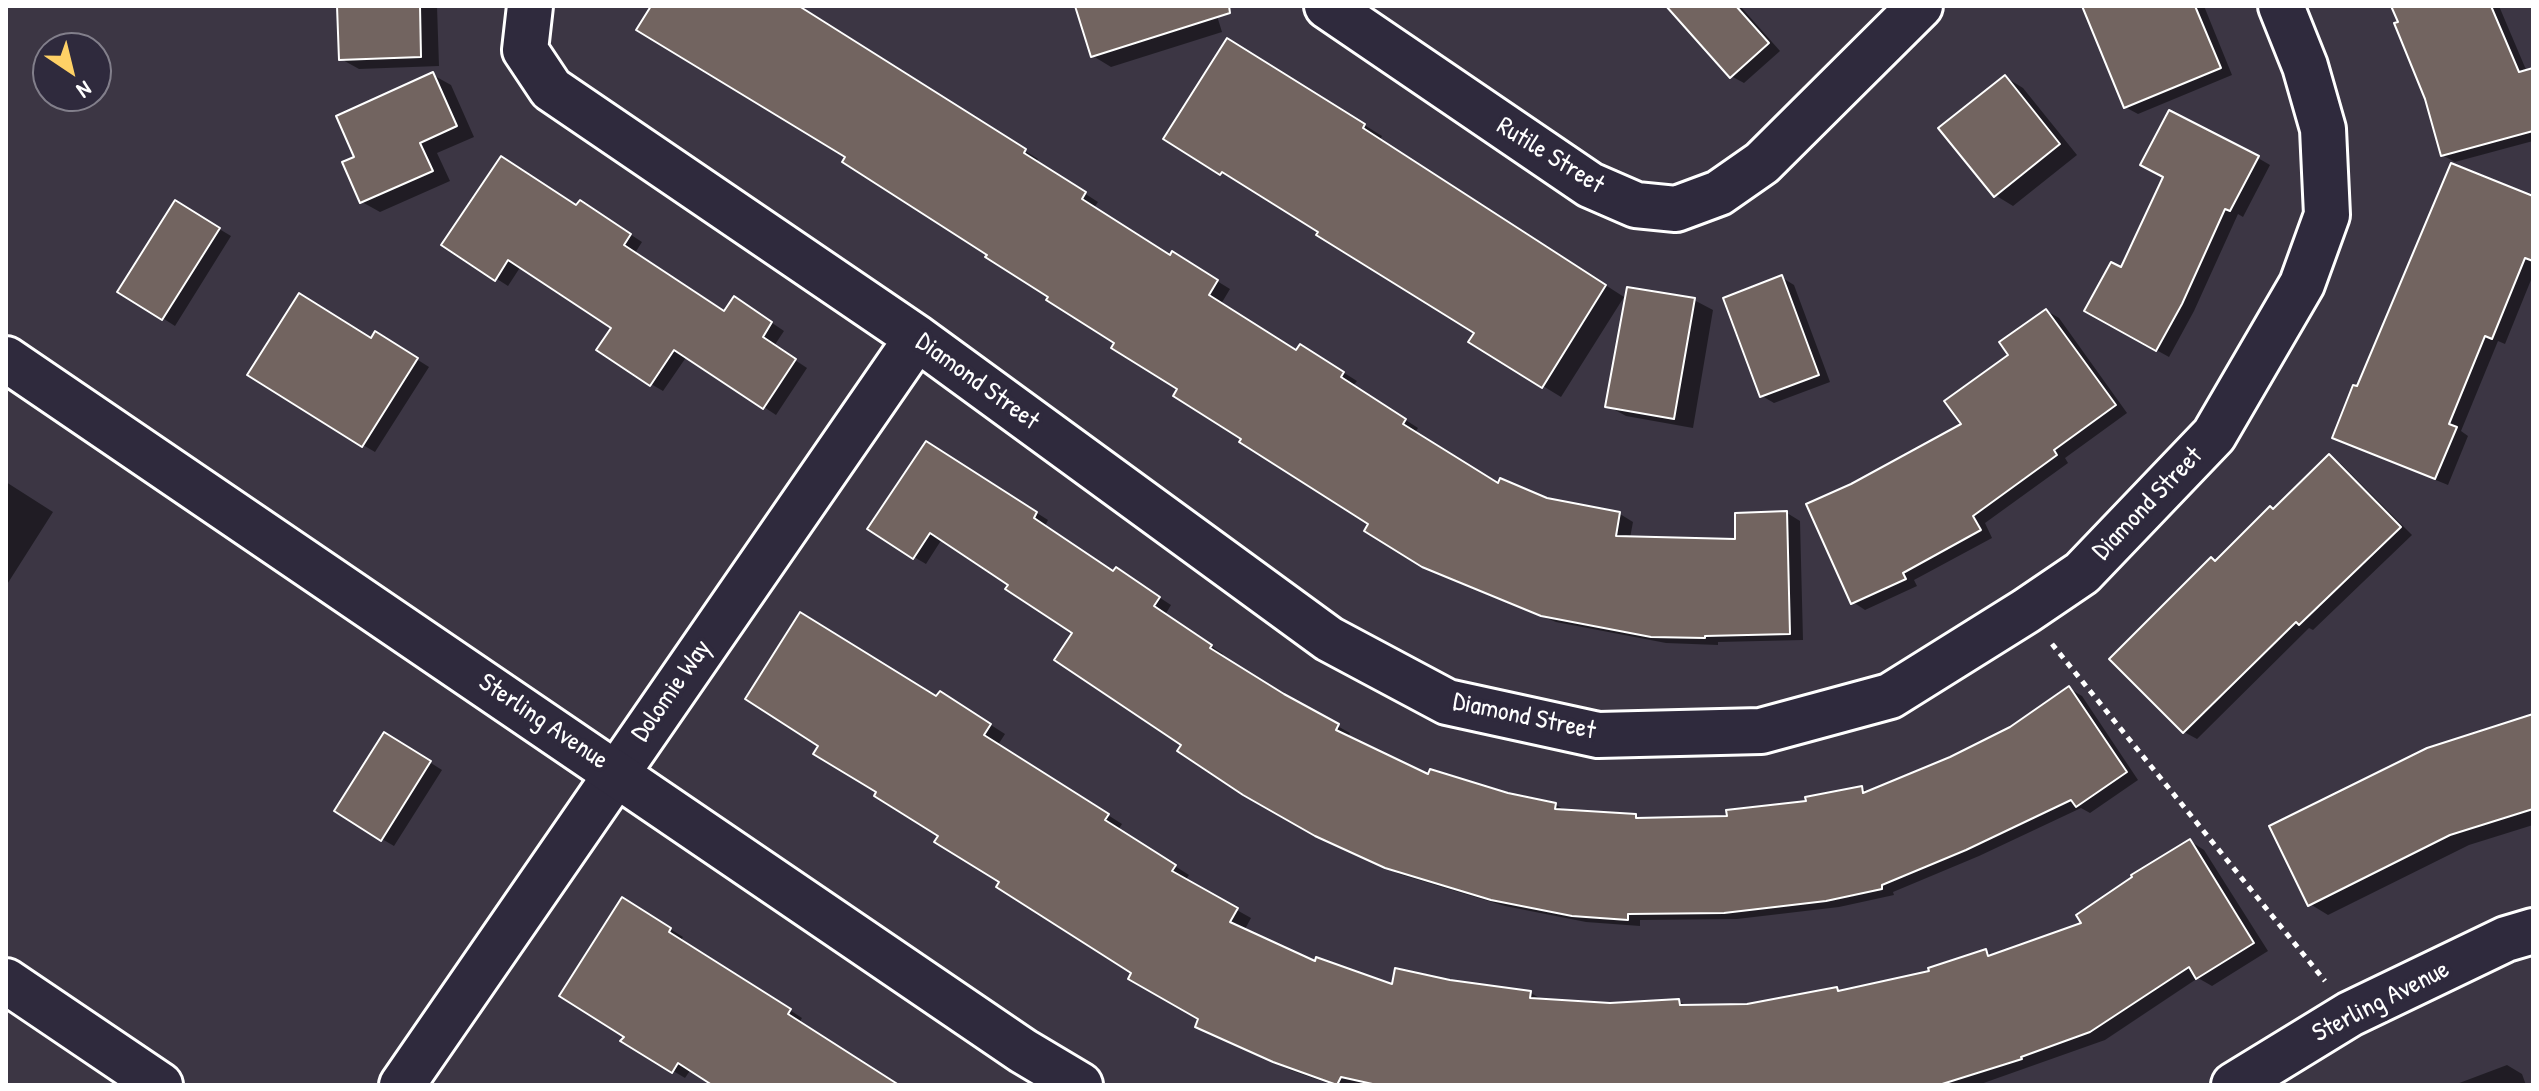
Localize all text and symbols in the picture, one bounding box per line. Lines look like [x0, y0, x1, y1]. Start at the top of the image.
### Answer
north arrow [32, 32, 112, 112]
text: N [71, 74, 98, 106]
street label: Rutile Street [1491, 111, 1609, 201]
street label: Diamond Street [909, 327, 1045, 437]
street label: Diamond Street [2086, 441, 2210, 567]
street label: Dolomie Way [626, 634, 718, 748]
street label: Sterling Avenue [472, 667, 614, 777]
street label: Diamond Street [1450, 687, 1598, 747]
street label: Sterling Avenue [2307, 954, 2455, 1050]

